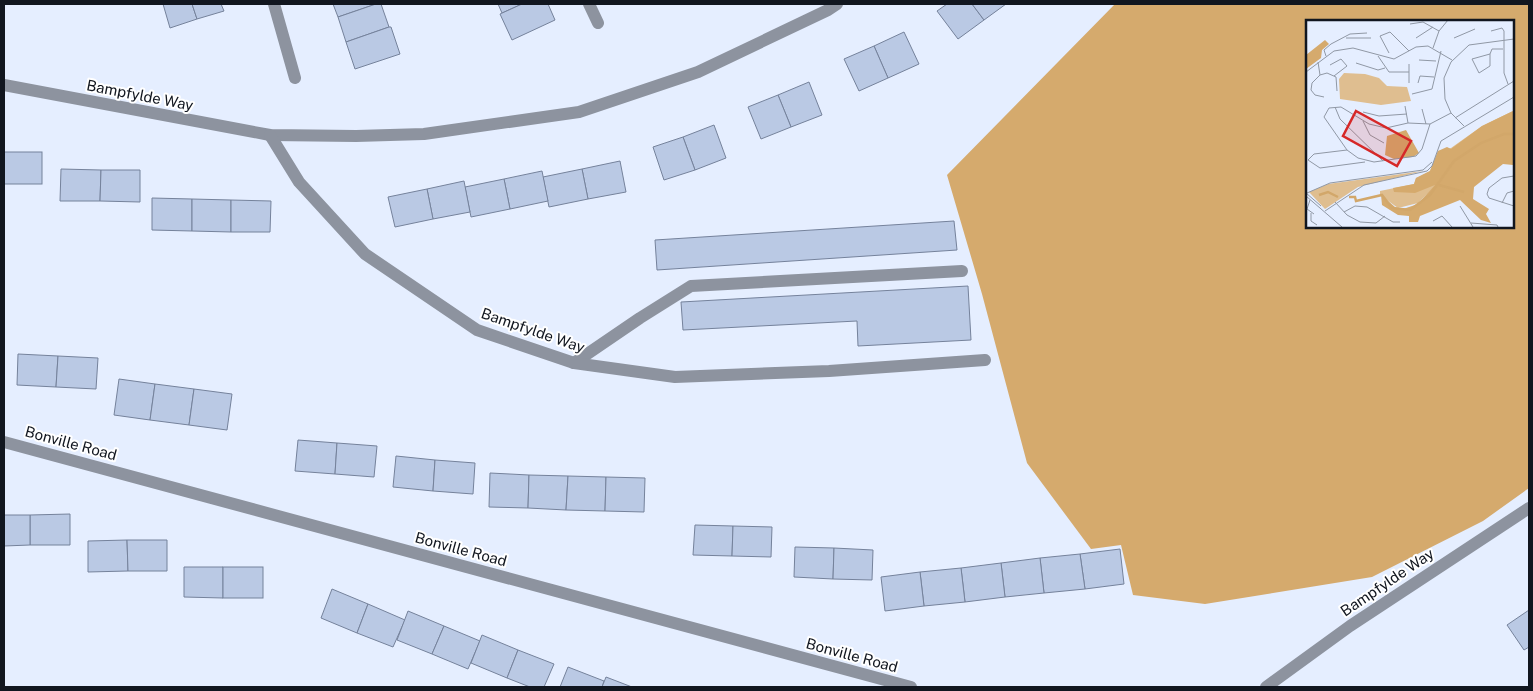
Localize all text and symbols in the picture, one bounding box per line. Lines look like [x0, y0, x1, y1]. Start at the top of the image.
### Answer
inset map [1306, 20, 1513, 228]
street label: Bampfylde Way [85, 76, 195, 114]
street label: Bampfylde Way [479, 304, 587, 356]
street label: Bonville Road [23, 423, 119, 463]
street label: Bonville Road [413, 529, 509, 569]
street label: Bampfylde Way [1337, 545, 1437, 619]
street label: Bonville Road [804, 635, 900, 675]

